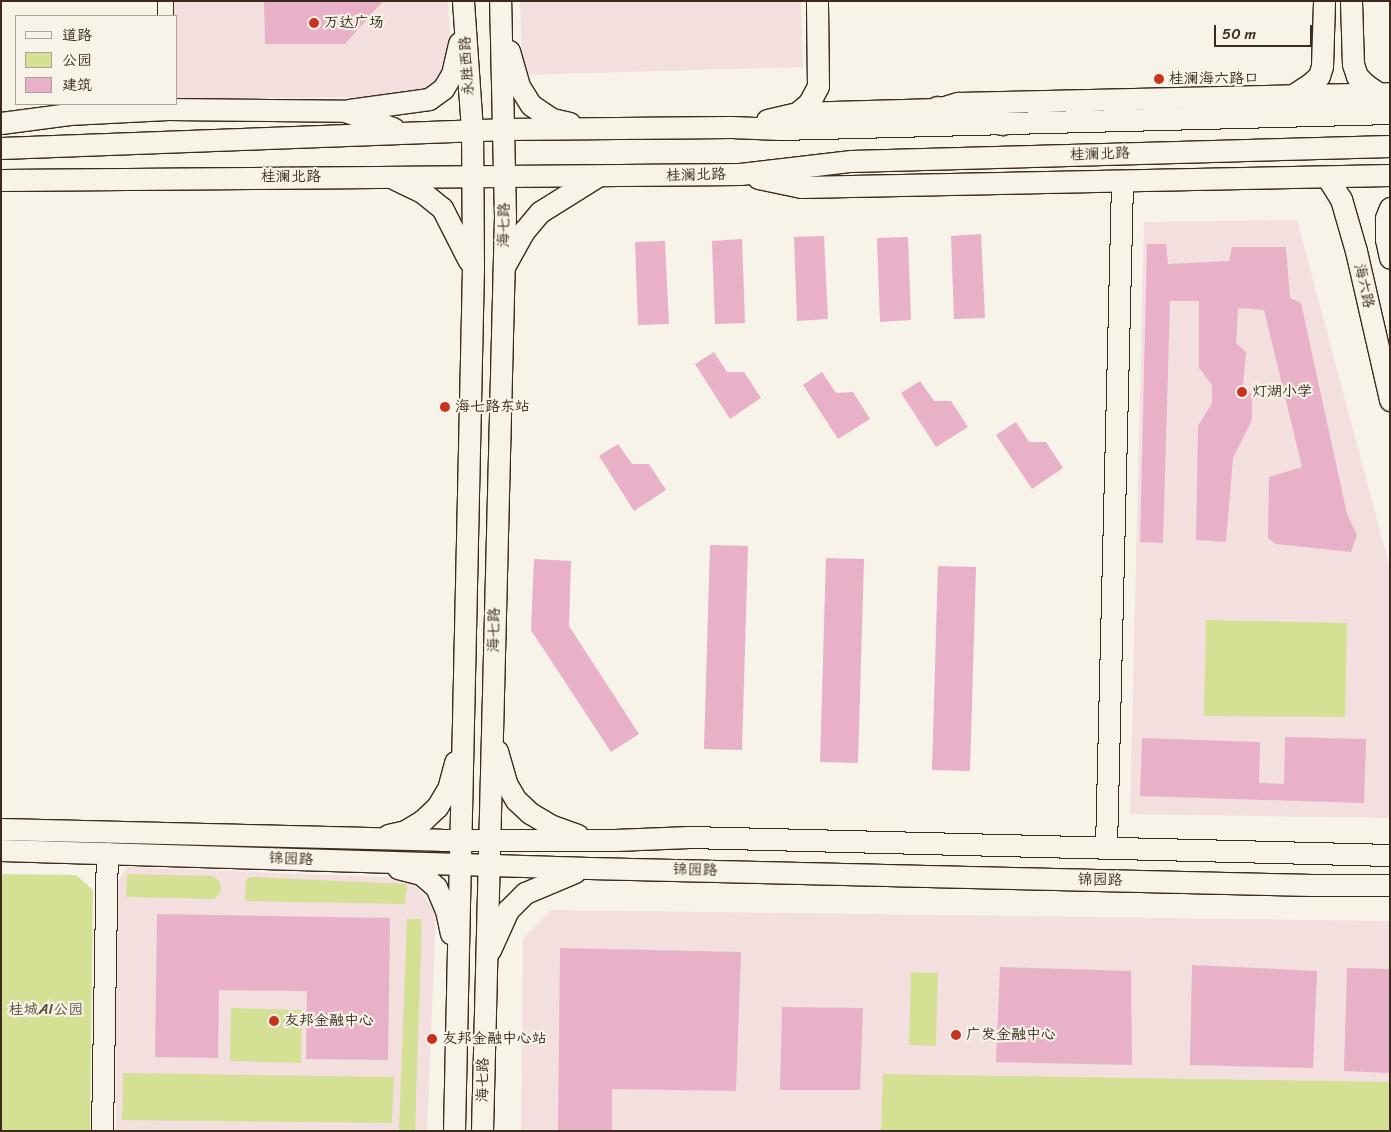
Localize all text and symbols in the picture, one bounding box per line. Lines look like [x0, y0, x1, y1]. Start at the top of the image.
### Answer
place label: 万达广场 [324, 14, 384, 32]
legend [15, 15, 178, 105]
scale bar [1216, 15, 1314, 47]
marker: 万达广场 [308, 17, 320, 29]
text: 50 m [1222, 21, 1256, 47]
text: 道路 [62, 22, 92, 48]
street label: 永胜西路 [456, 35, 478, 97]
text: 公园 [62, 47, 92, 73]
place label: 桂澜海六路口 [1169, 70, 1259, 88]
text: 建筑 [62, 72, 92, 98]
marker: 桂澜海六路口 [1153, 73, 1165, 85]
street label: 桂澜北路 [1070, 144, 1130, 164]
street label: 桂澜北路 [666, 165, 726, 185]
street label: 桂澜北路 [261, 168, 321, 186]
street label: 海七路 [495, 202, 513, 248]
street label: 海六路 [1350, 262, 1378, 310]
place label: 灯湖小学 [1252, 383, 1312, 401]
marker: 灯湖小学 [1236, 386, 1248, 398]
place label: 海七路东站 [455, 398, 530, 416]
marker: 海七路东站 [439, 401, 451, 413]
street label: 海七路 [485, 607, 503, 653]
street label: 锦园路 [268, 849, 314, 869]
street label: 锦园路 [672, 861, 718, 879]
street label: 锦园路 [1077, 871, 1123, 889]
park label: 桂城AI公园 [9, 1001, 83, 1019]
place label: 友邦金融中心 [284, 1012, 374, 1030]
marker: 友邦金融中心 [268, 1015, 280, 1027]
place label: 广发金融中心 [966, 1026, 1056, 1044]
marker: 广发金融中心 [950, 1029, 962, 1041]
place label: 友邦金融中心站 [442, 1030, 547, 1048]
marker: 友邦金融中心站 [426, 1033, 438, 1045]
street label: 海七路 [474, 1057, 492, 1103]

